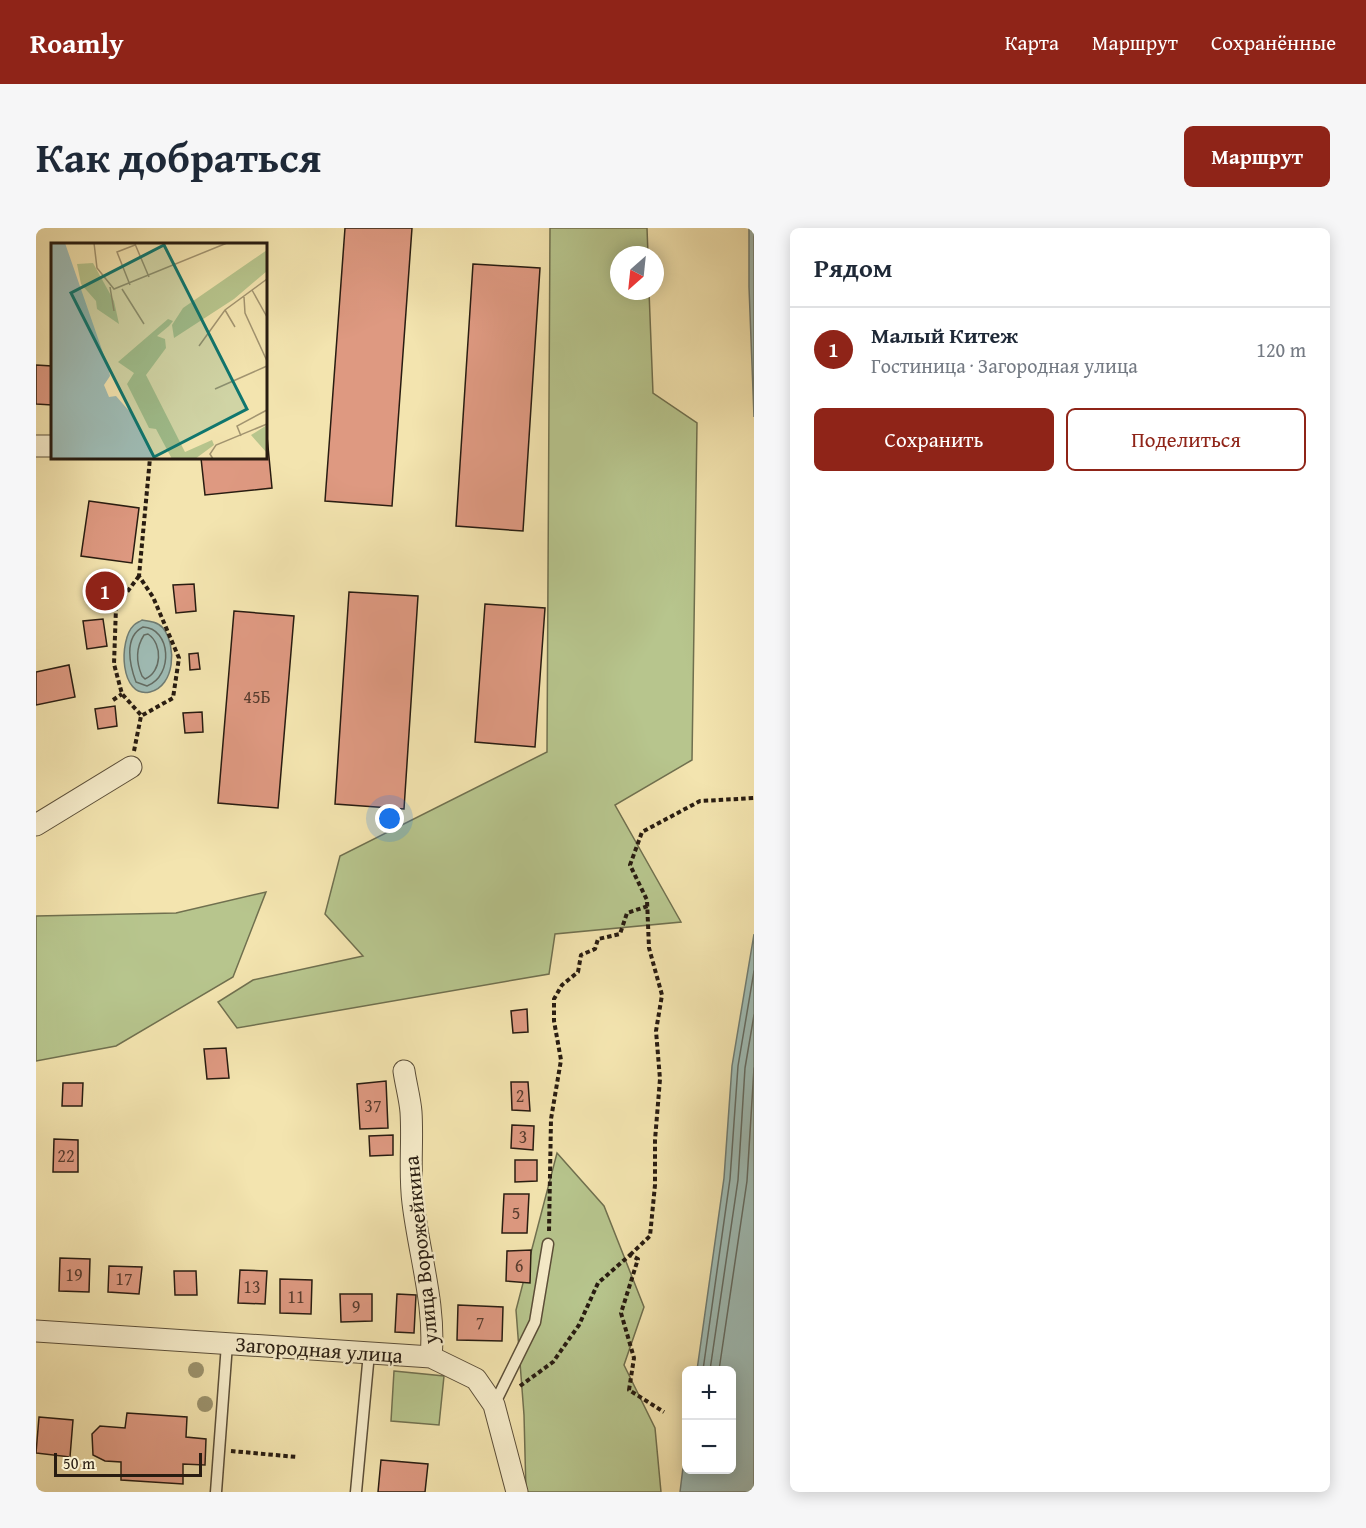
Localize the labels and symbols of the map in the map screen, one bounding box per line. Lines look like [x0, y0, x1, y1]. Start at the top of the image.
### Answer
inset map [51, 243, 267, 459]
north arrow [610, 246, 664, 300]
pin: 1 [86, 568, 124, 614]
house number: 45Б [243, 683, 271, 710]
your location [375, 804, 404, 833]
house number: 2 [516, 1082, 524, 1109]
house number: 37 [364, 1092, 382, 1119]
house number: 3 [519, 1123, 527, 1150]
house number: 22 [57, 1142, 75, 1169]
street label: улица Ворожейкина [395, 1154, 446, 1347]
house number: 5 [512, 1199, 520, 1226]
house number: 6 [515, 1252, 523, 1279]
house number: 19 [65, 1261, 83, 1288]
house number: 17 [115, 1265, 133, 1292]
house number: 13 [243, 1273, 261, 1300]
house number: 11 [287, 1283, 305, 1310]
house number: 9 [352, 1293, 360, 1320]
house number: 7 [476, 1309, 484, 1336]
street label: Загородная улица [234, 1328, 404, 1371]
scale bar [54, 1450, 202, 1478]

